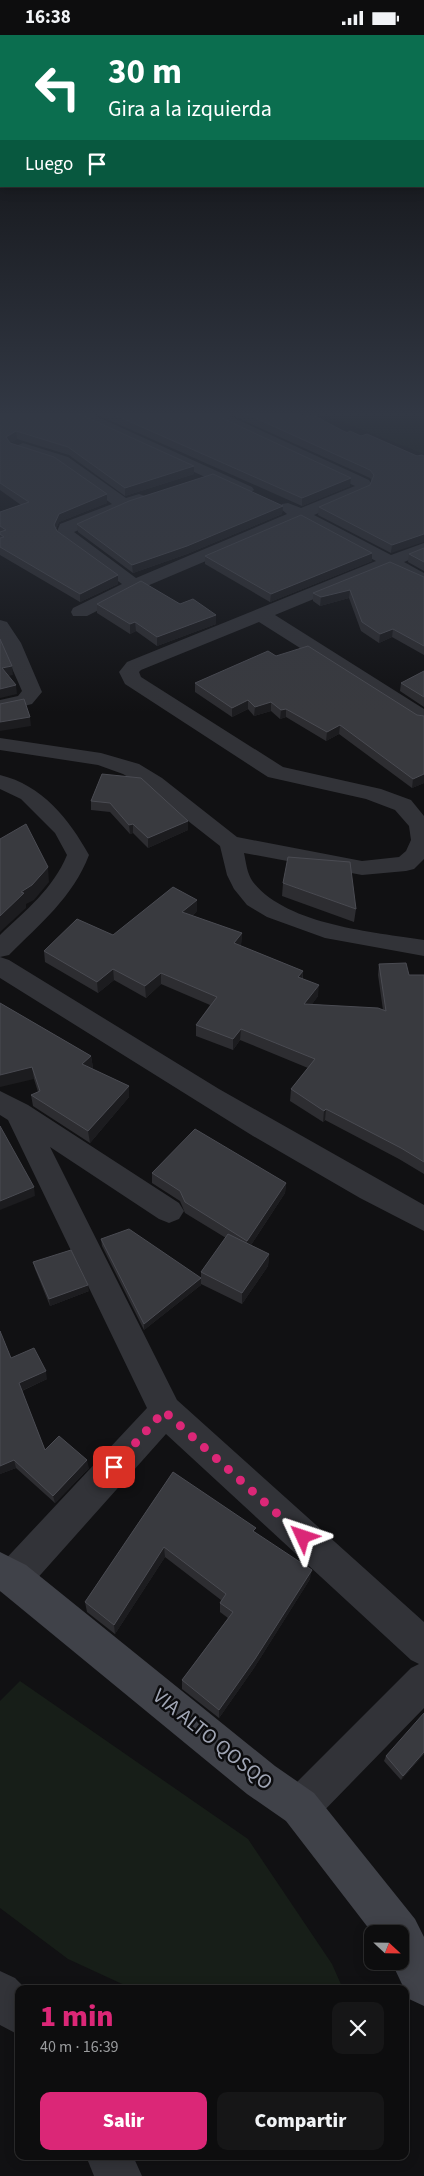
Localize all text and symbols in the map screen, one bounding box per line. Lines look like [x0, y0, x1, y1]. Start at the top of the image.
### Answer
text: 16:38 [25, 4, 71, 31]
text: 30 m [108, 47, 182, 97]
icon: left [25, 55, 90, 120]
text: Gira a la izquierda [108, 93, 272, 125]
icon: arrive [83, 150, 111, 178]
text: Luego [25, 151, 73, 178]
pin [93, 1446, 135, 1488]
icon: arrive [100, 1453, 128, 1481]
position arrow [276, 1510, 328, 1562]
street label: VIA ALTO QOSQO [146, 1681, 280, 1797]
north arrow [364, 1925, 409, 1970]
map controls [364, 1925, 409, 1970]
text: 1 min [40, 1995, 114, 2038]
button: close [332, 2002, 384, 2054]
text: 40 m · 16:39 [40, 2036, 119, 2058]
button: Salir [40, 2092, 207, 2150]
button: Compartir [217, 2092, 384, 2150]

